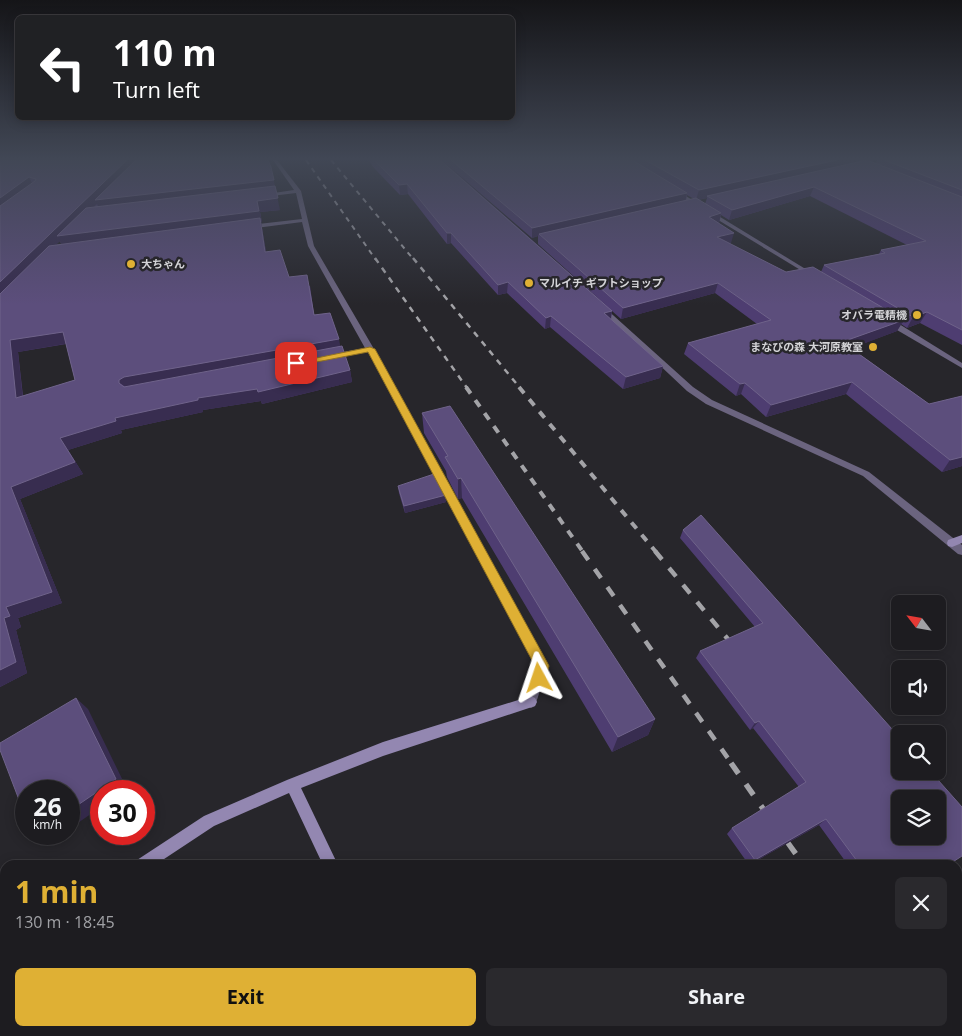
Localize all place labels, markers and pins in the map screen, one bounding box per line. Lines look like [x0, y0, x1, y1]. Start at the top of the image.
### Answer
place label: 大ちゃん [141, 256, 185, 271]
marker: 大ちゃん [125, 258, 137, 270]
place label: マルイチ ギフトショップ [539, 275, 663, 290]
marker: マルイチ ギフトショップ [523, 277, 535, 289]
place label: オバラ電精機 [841, 307, 907, 322]
marker: オバラ電精機 [911, 309, 923, 321]
place label: まなびの森 大河原教室 [750, 339, 863, 354]
marker: まなびの森 大河原教室 [867, 341, 879, 353]
pin [275, 342, 317, 384]

